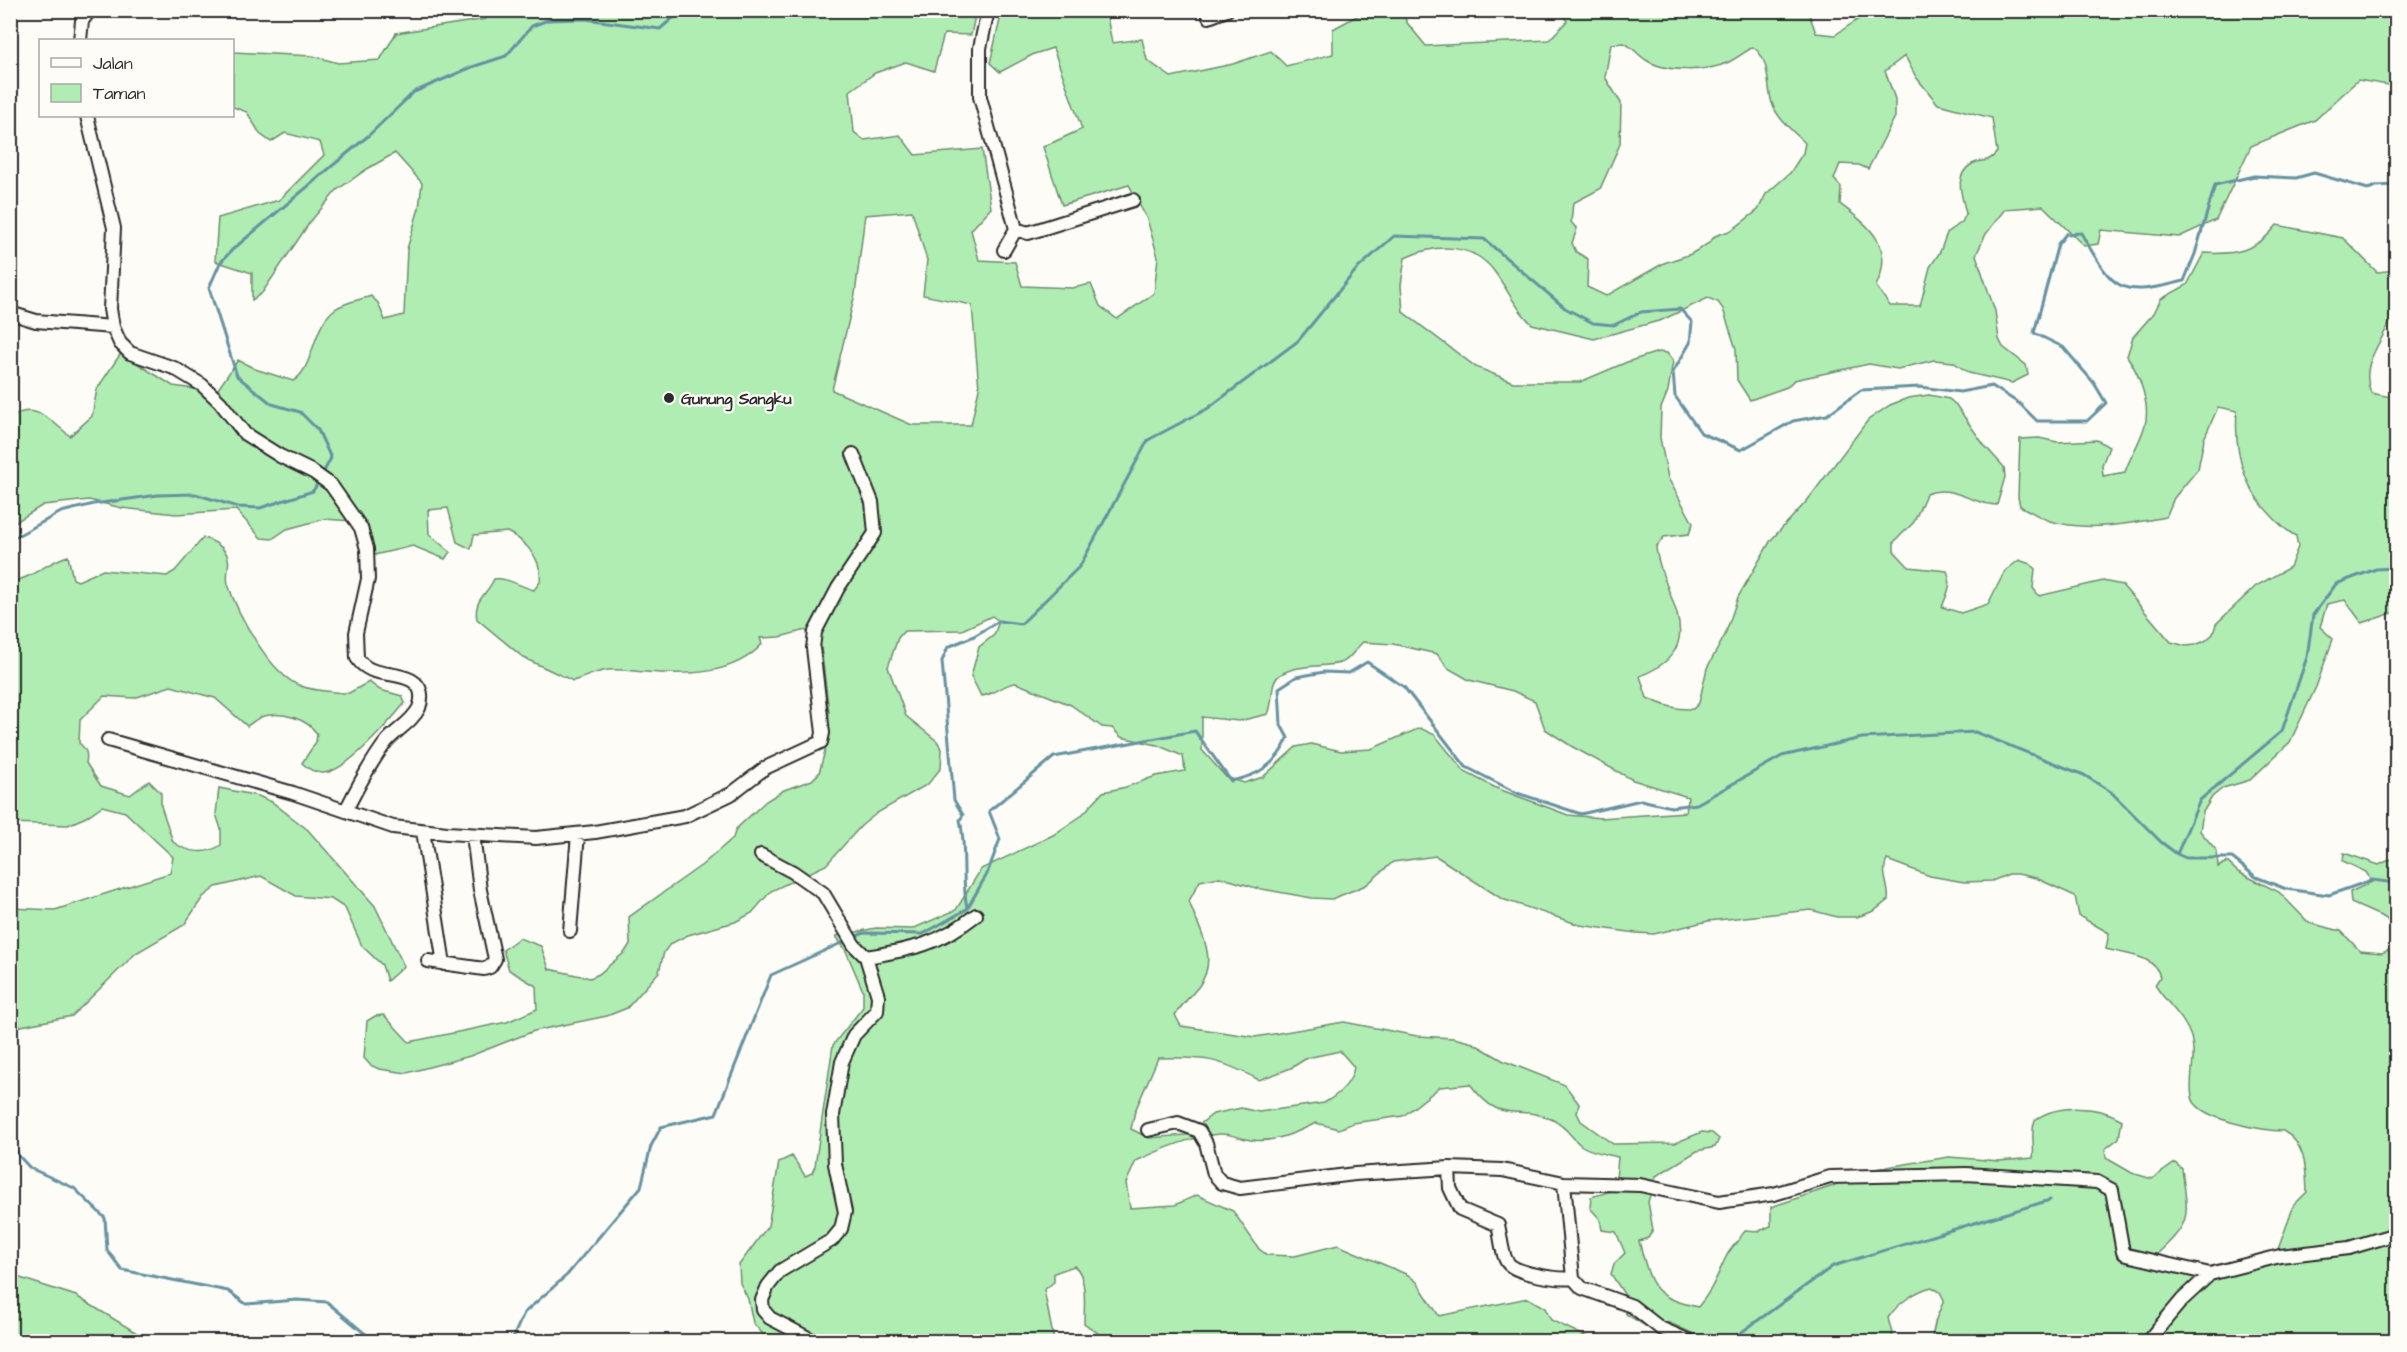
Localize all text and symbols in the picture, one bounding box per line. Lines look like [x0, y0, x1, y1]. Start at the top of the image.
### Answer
legend [39, 39, 234, 117]
text: Jalan [93, 51, 133, 76]
text: Taman [93, 81, 146, 106]
place label: Gunung Sangku [681, 388, 792, 412]
marker: Gunung Sangku [662, 391, 676, 405]

